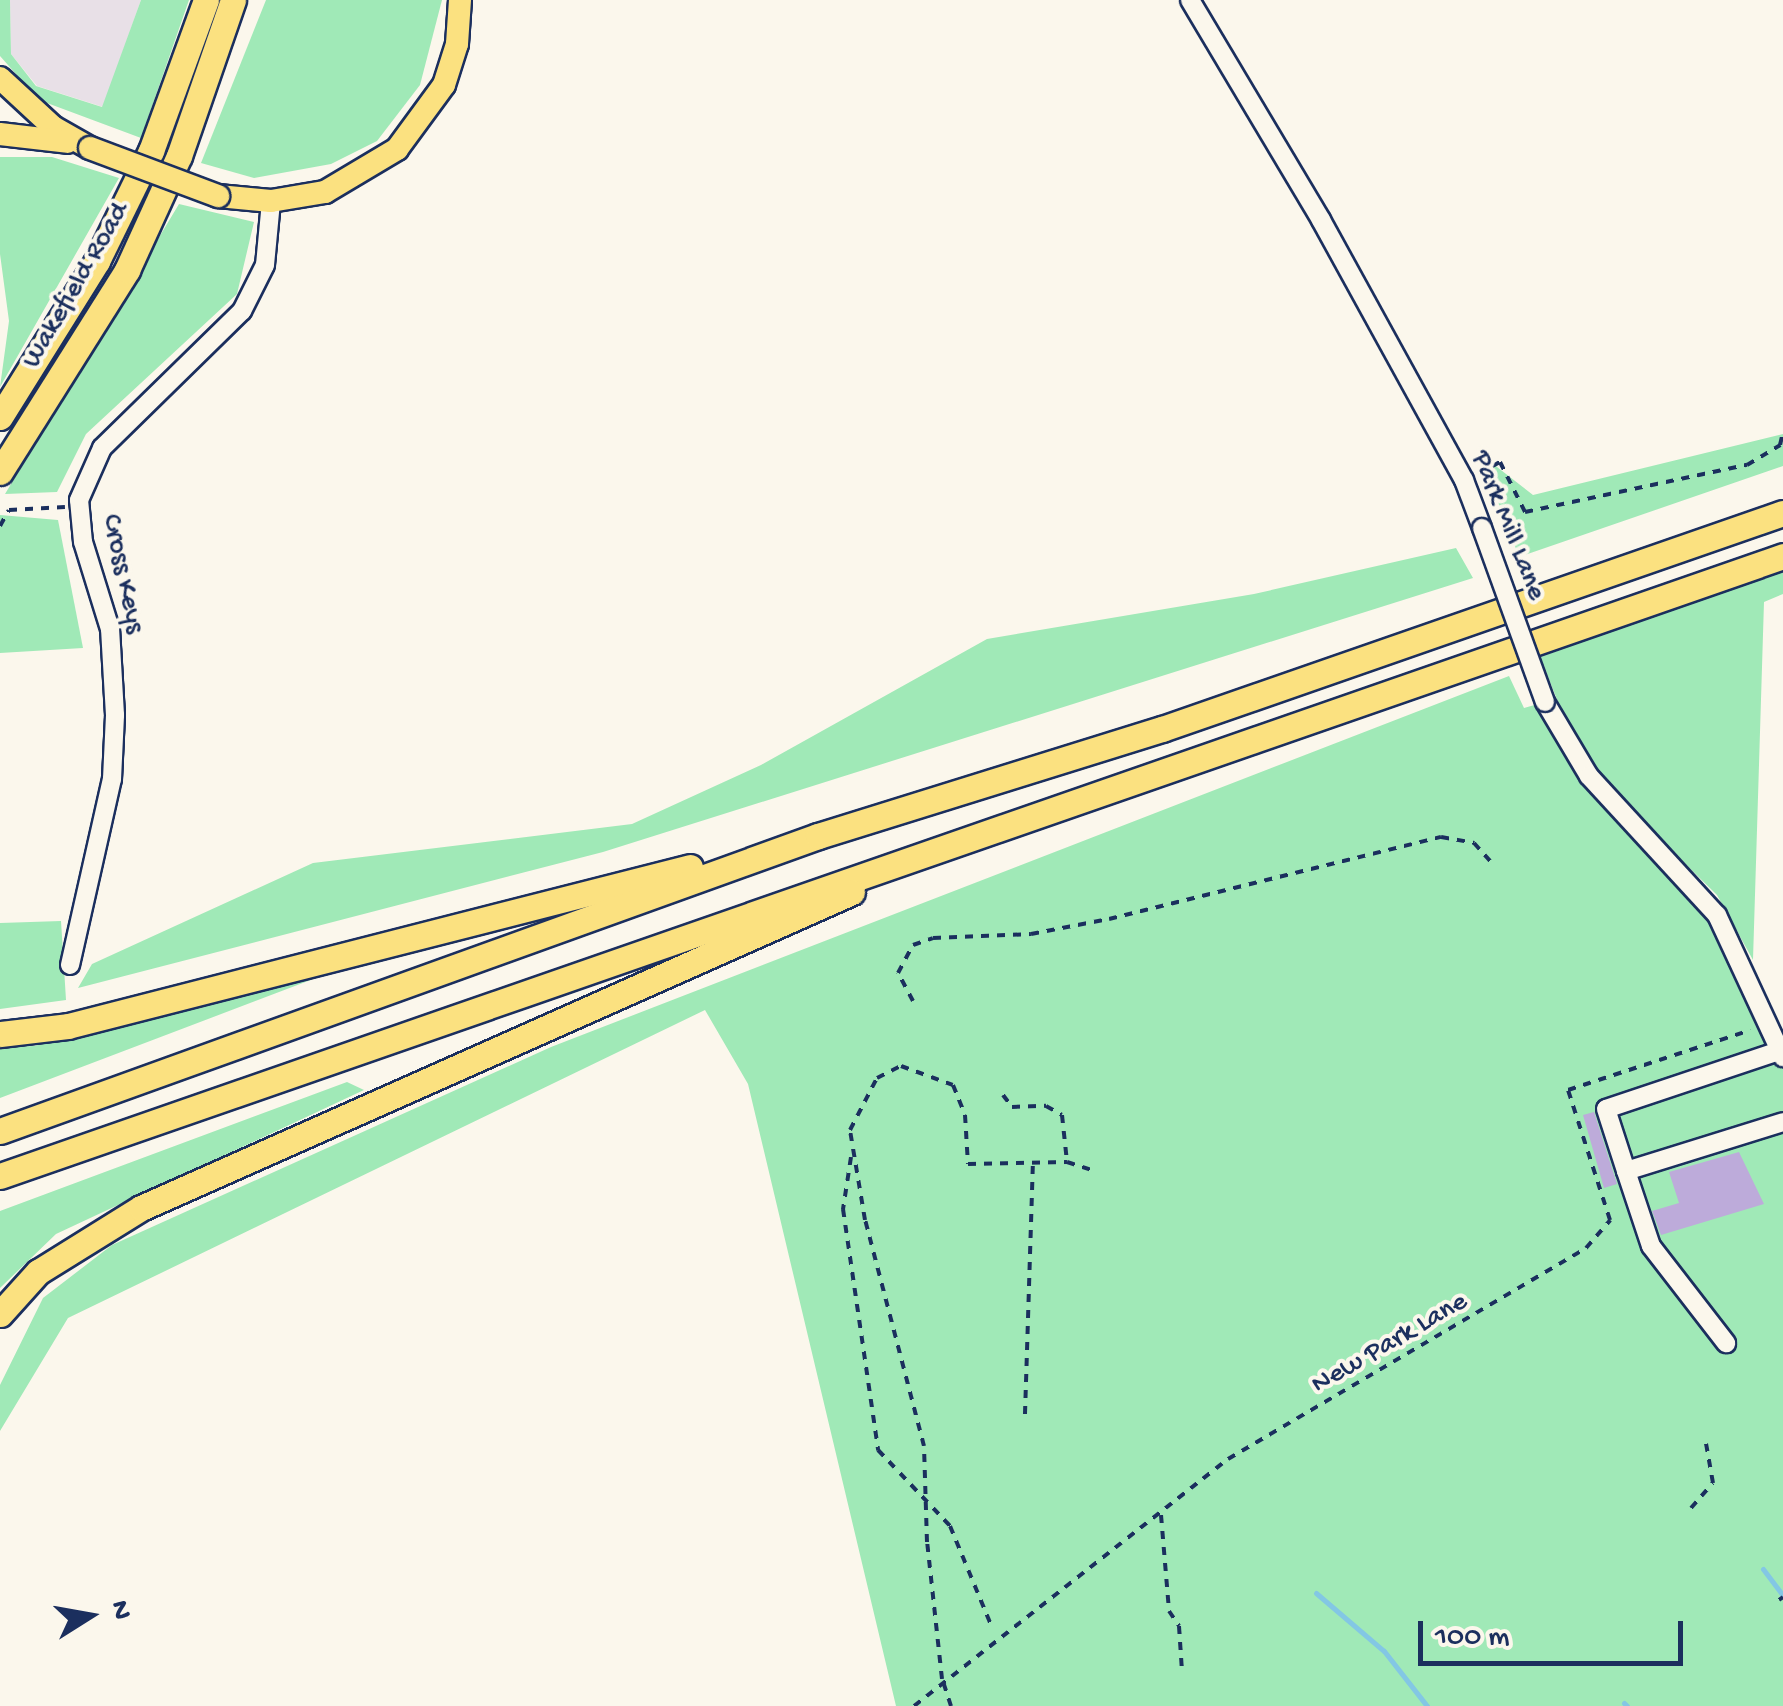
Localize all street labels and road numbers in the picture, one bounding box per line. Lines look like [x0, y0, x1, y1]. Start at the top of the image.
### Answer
street label: Wakefield Road [16, 197, 138, 375]
street label: Park Mill Lane [1462, 446, 1552, 606]
street label: Cross Keys [93, 511, 151, 637]
street label: New Park Lane [1306, 1286, 1474, 1402]

